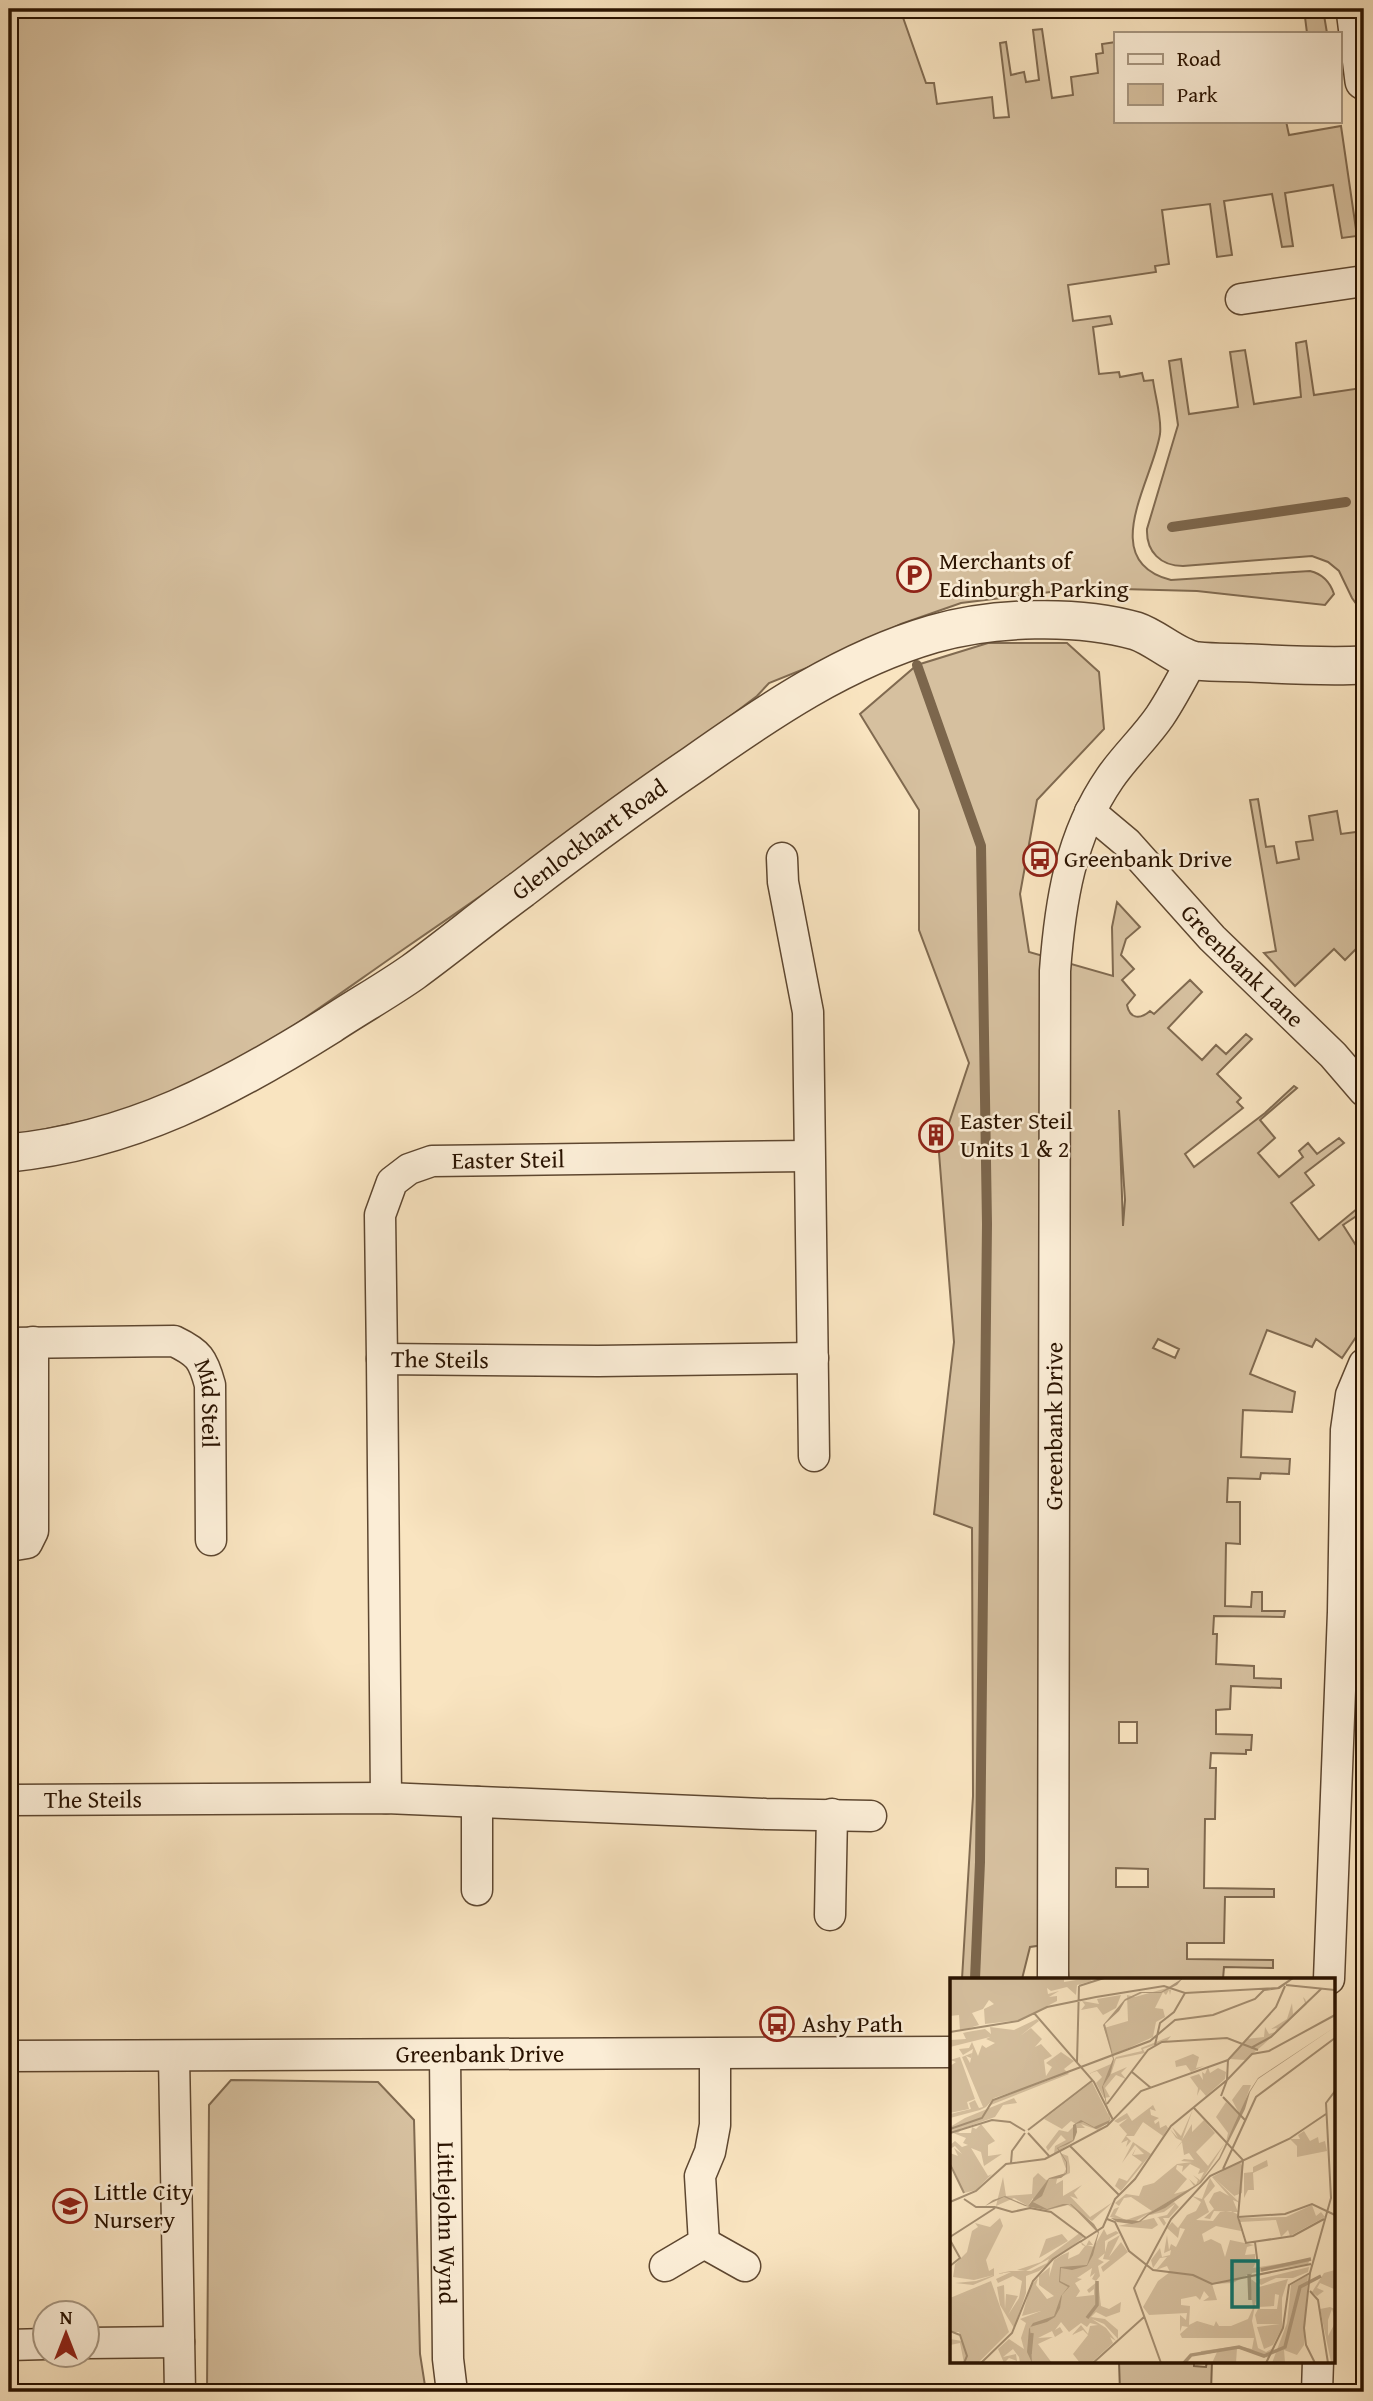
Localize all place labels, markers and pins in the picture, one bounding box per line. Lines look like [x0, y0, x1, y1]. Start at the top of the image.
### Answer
place label: Merchants of Edinburgh Parking [939, 543, 1129, 606]
parking icon: Merchants of Edinburgh Parking [895, 556, 933, 594]
bus stop icon: Greenbank Drive [1021, 840, 1059, 878]
place label: Greenbank Drive [1064, 841, 1232, 876]
place label: Easter Steil Units 1 & 2 [960, 1103, 1073, 1166]
building icon: Easter Steil Units 1 & 2 [917, 1116, 955, 1154]
bus stop icon: Ashy Path [758, 2005, 796, 2043]
place label: Ashy Path [802, 2006, 904, 2041]
place label: Little City Nursery [94, 2174, 193, 2237]
school or university icon: Little City Nursery [51, 2187, 89, 2225]

